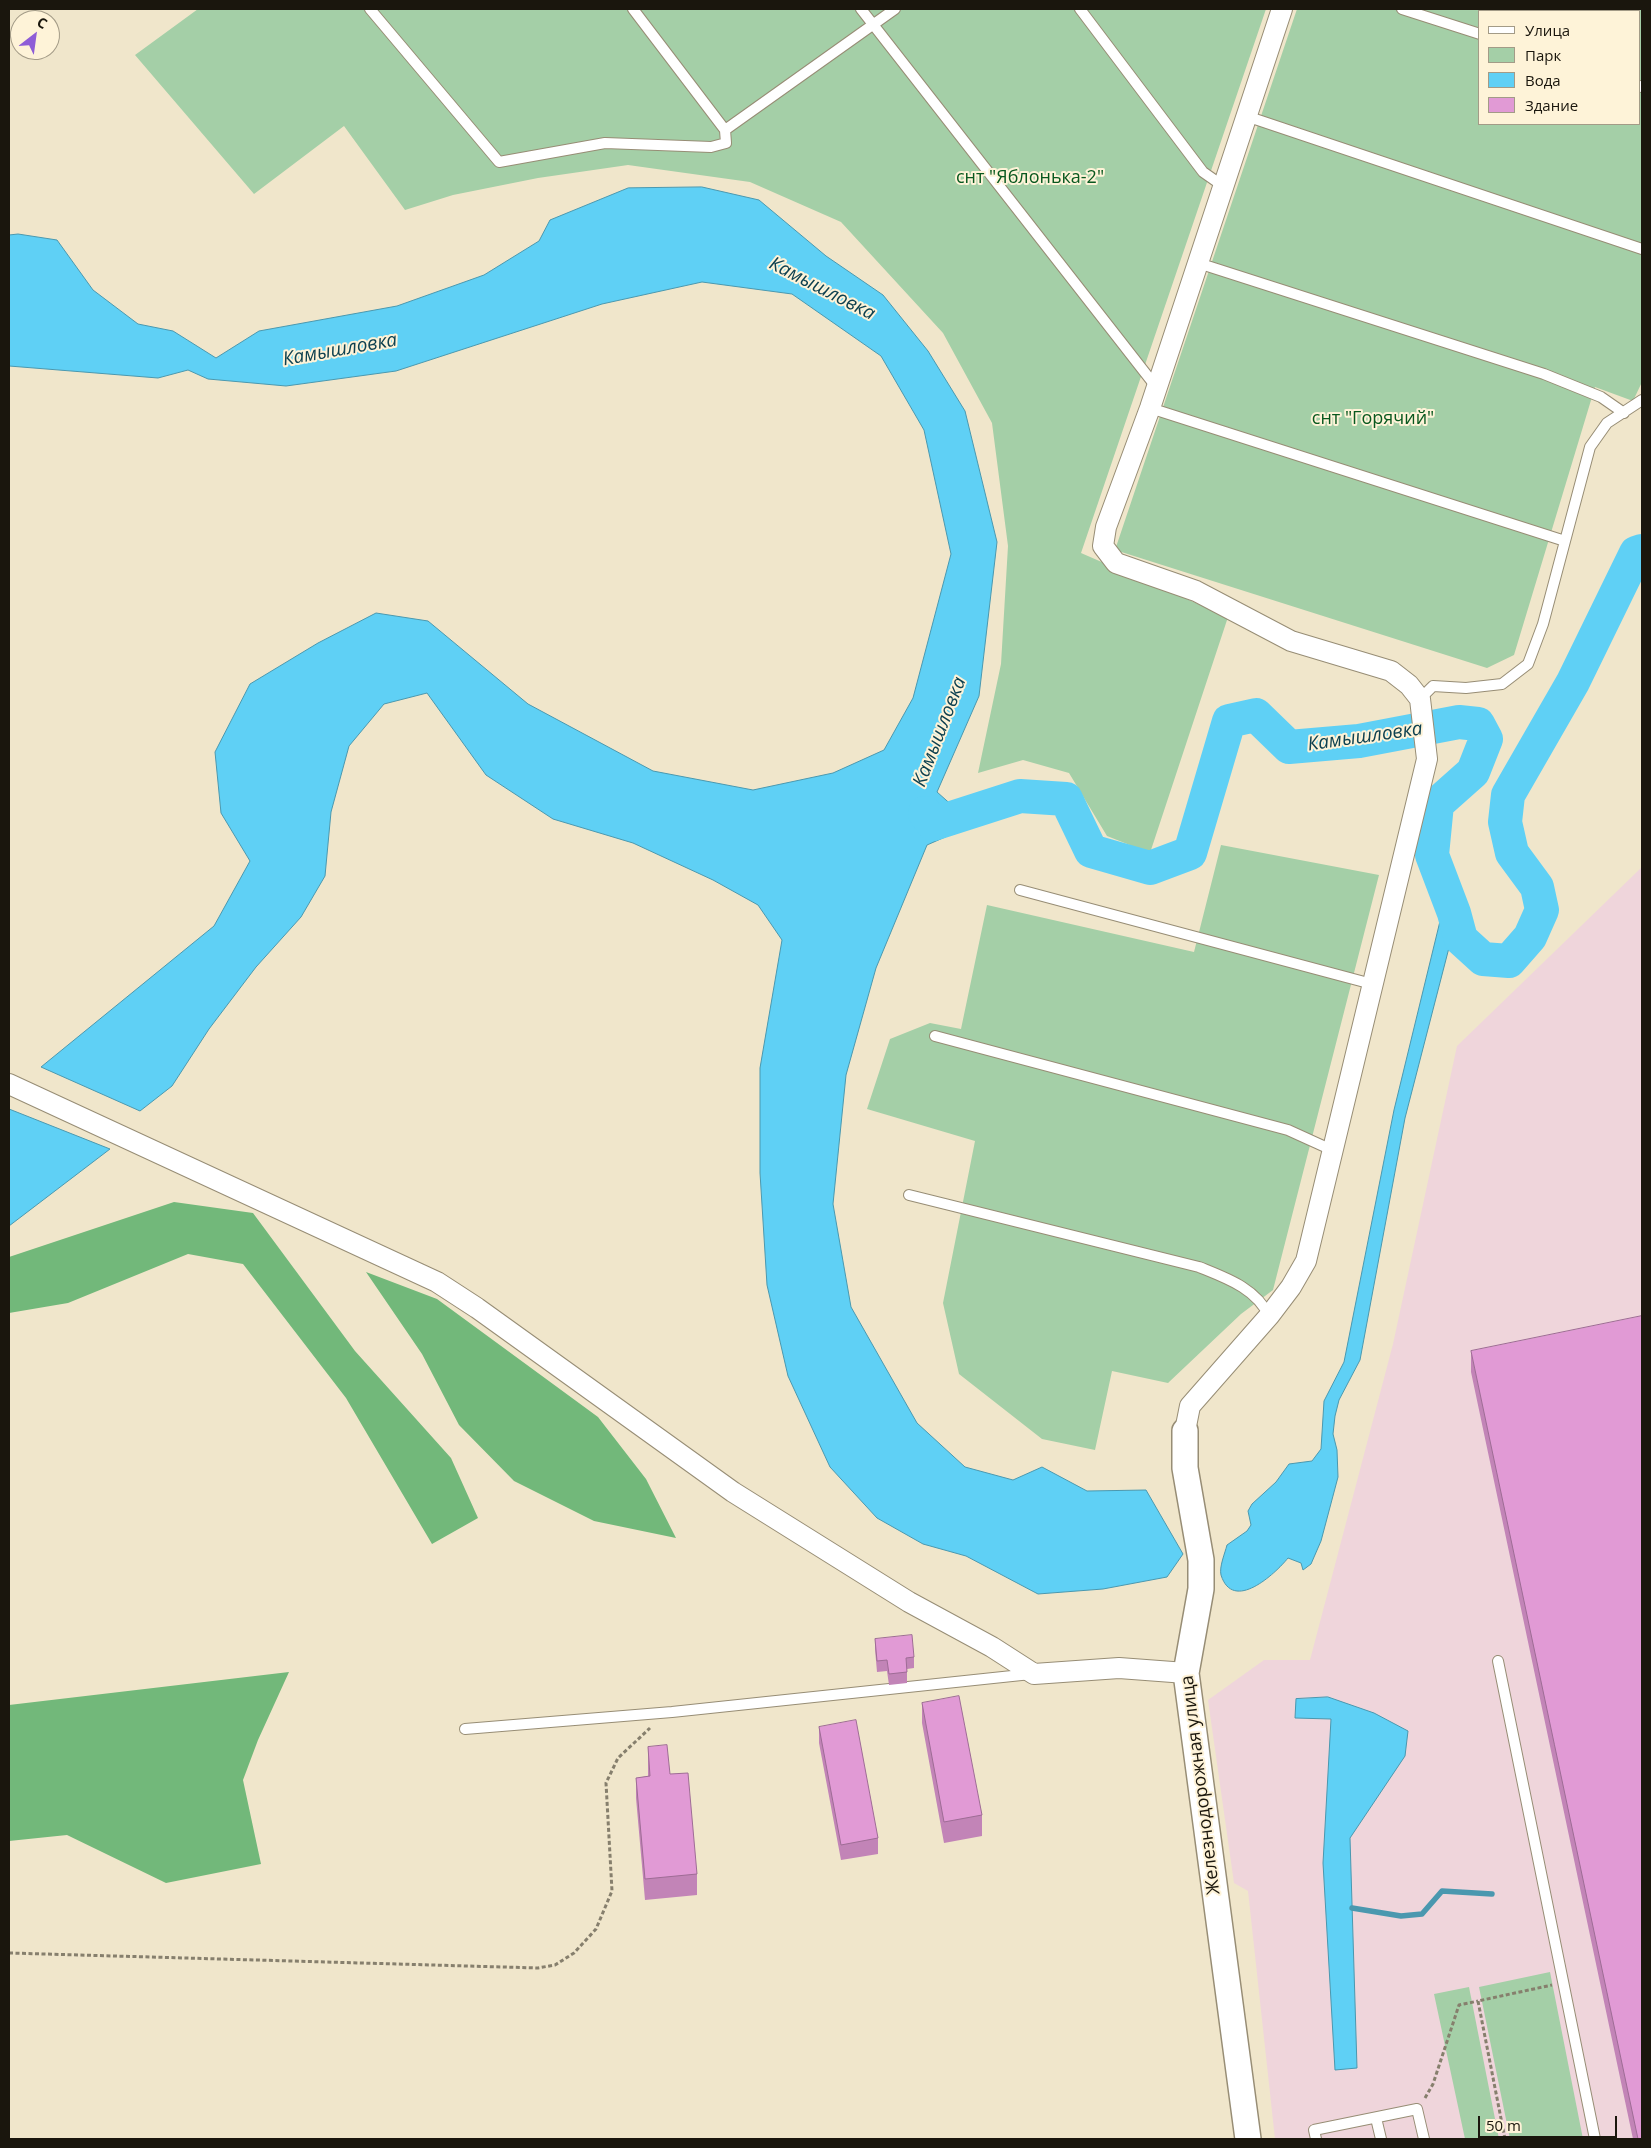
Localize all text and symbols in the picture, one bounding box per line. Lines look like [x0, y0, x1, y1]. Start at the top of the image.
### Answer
north arrow [10, 10, 60, 60]
legend [1478, 10, 1641, 125]
text: С [34, 12, 51, 33]
text: Улица [1525, 20, 1570, 40]
text: Парк [1525, 45, 1561, 65]
text: Вода [1525, 70, 1561, 90]
text: Здание [1525, 95, 1578, 115]
park label: снт "Яблонька-2" [956, 167, 1104, 189]
water label: Камышловка [765, 253, 879, 325]
water label: Камышловка [281, 329, 399, 371]
park label: снт "Горячий" [1312, 408, 1434, 430]
water label: Камышловка [909, 674, 971, 790]
water label: Камышловка [1306, 718, 1424, 756]
street label: Железнодорожная улица [1177, 1674, 1225, 1896]
scale bar [1481, 2106, 1620, 2138]
text: 50 m [1486, 2115, 1521, 2135]

